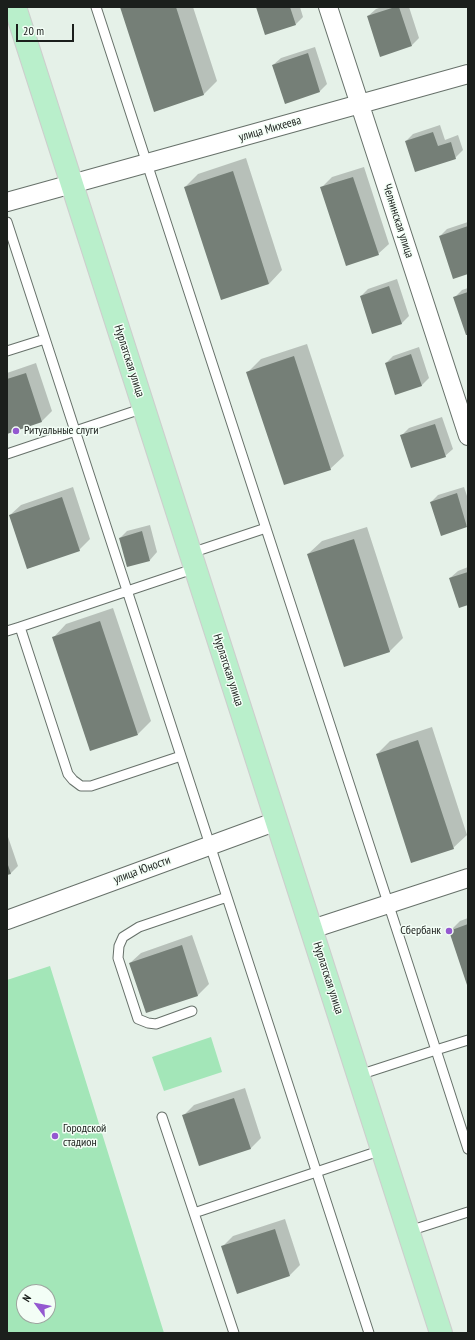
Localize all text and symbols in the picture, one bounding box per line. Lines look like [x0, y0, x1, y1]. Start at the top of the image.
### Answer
scale bar [18, 16, 76, 42]
text: 20 m [23, 23, 44, 38]
street label: улица Михеева [237, 113, 303, 145]
street label: Челнинская улица [379, 182, 417, 260]
street label: Нурлатская улица [111, 323, 147, 399]
place label: Ритуальные слуги [24, 424, 99, 438]
marker: Ритуальные слуги [11, 426, 21, 436]
street label: Нурлатская улица [210, 632, 246, 708]
street label: улица Юности [112, 853, 172, 887]
place label: Сбербанк [400, 924, 441, 938]
marker: Сбербанк [444, 926, 454, 936]
street label: Нурлатская улица [310, 940, 346, 1016]
place label: Городской стадион [63, 1122, 106, 1150]
marker: Городской стадион [50, 1131, 60, 1141]
north arrow [16, 1284, 56, 1324]
text: N [19, 1292, 34, 1304]

